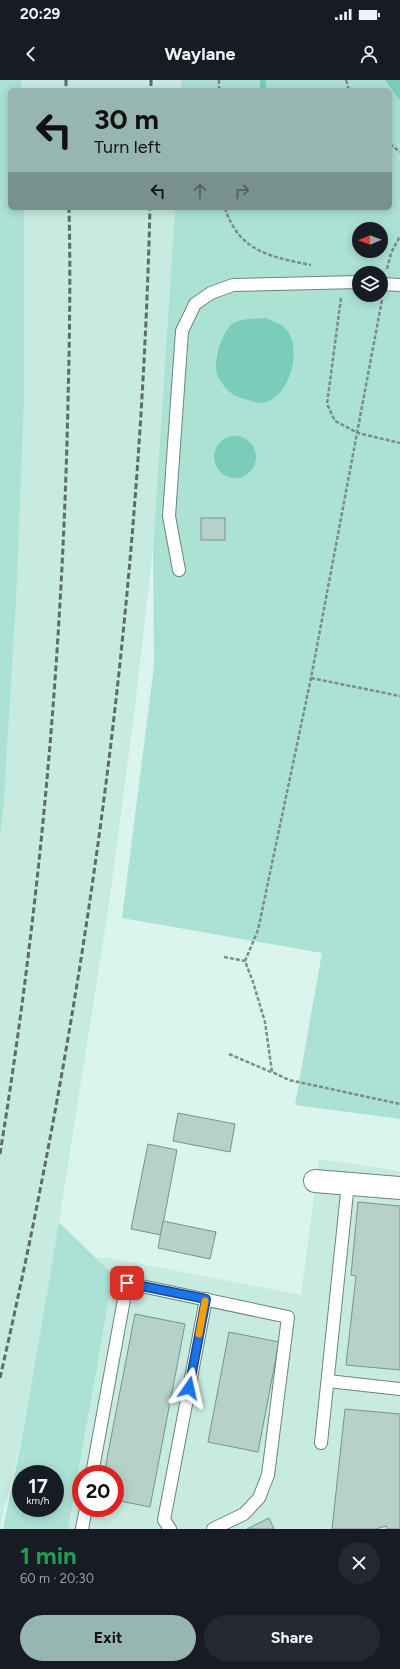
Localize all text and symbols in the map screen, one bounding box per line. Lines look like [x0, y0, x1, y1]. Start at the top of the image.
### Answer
text: 20:29 [20, 5, 60, 23]
icon: back [20, 43, 42, 65]
text: Waylane [165, 43, 235, 65]
icon: person [358, 43, 380, 65]
text: 30 m [94, 102, 159, 136]
icon: left [28, 104, 80, 156]
text: Turn left [94, 136, 161, 158]
icon: left [147, 180, 169, 202]
icon: ahead [189, 180, 211, 202]
icon: right [231, 180, 253, 202]
north arrow [352, 222, 388, 258]
map controls [352, 222, 388, 302]
button: layers [352, 266, 388, 302]
pin [110, 1266, 144, 1300]
icon: arrive [116, 1272, 138, 1294]
position arrow [168, 1367, 210, 1409]
speed limit sign: 20 [72, 1465, 124, 1517]
text: 17 [28, 1474, 48, 1498]
text: km/h [27, 1494, 49, 1507]
text: 1 min [20, 1541, 77, 1570]
button: close [338, 1542, 380, 1584]
text: 60 m · 20:30 [20, 1571, 94, 1586]
button: Exit [20, 1615, 196, 1661]
button: Share [204, 1615, 380, 1661]

